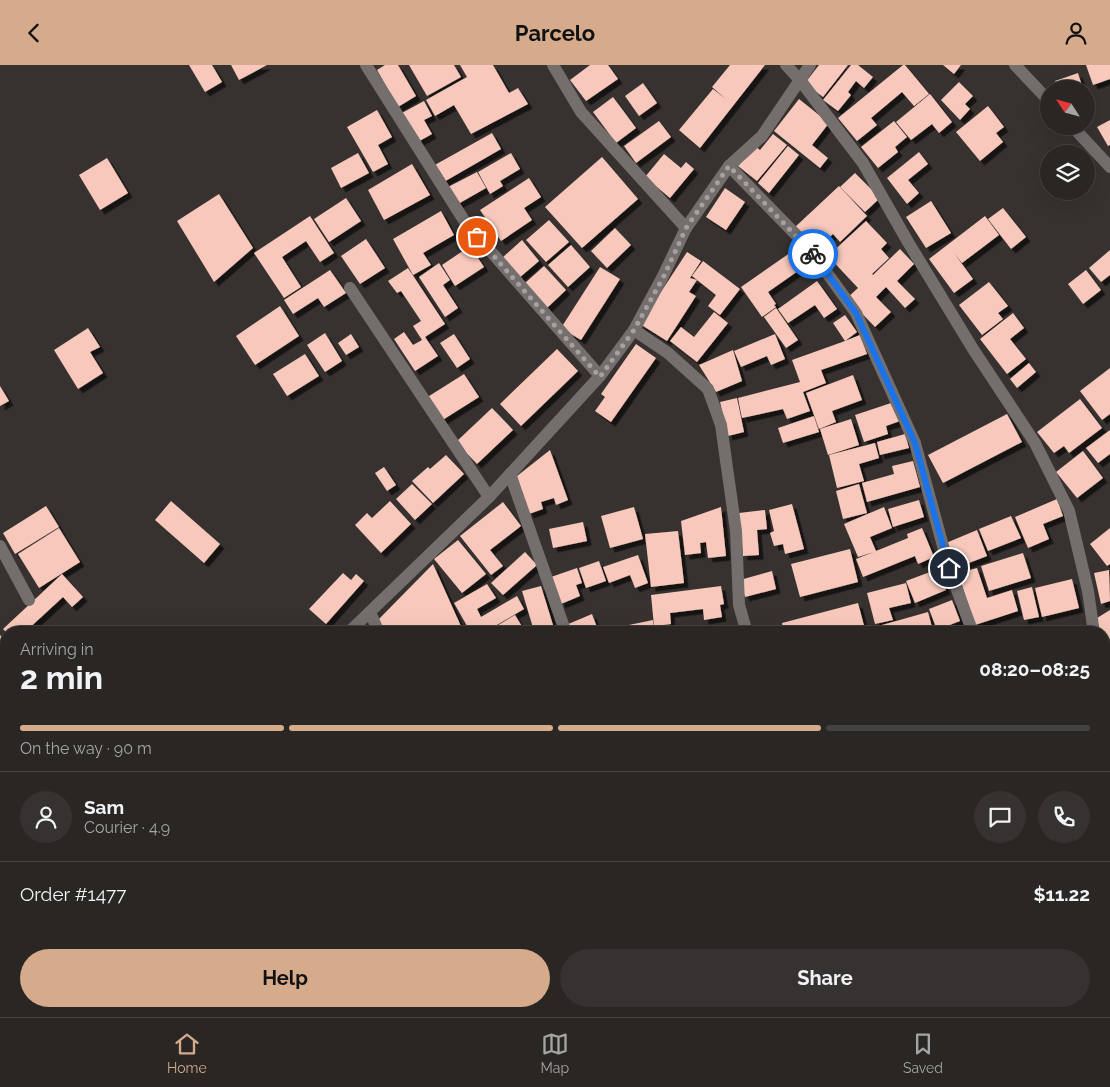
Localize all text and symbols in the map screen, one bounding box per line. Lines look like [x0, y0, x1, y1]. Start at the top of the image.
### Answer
icon: back [20, 19, 48, 47]
icon: person [1062, 19, 1090, 47]
text: Parcelo [515, 20, 595, 46]
north arrow [1040, 80, 1095, 135]
map controls [1040, 80, 1095, 200]
button: layers [1040, 145, 1095, 200]
pin [456, 216, 498, 258]
icon: bag [463, 223, 491, 251]
courier [788, 229, 838, 279]
icon: bike [799, 240, 827, 268]
pin [928, 547, 970, 589]
icon: home [935, 554, 963, 582]
text: Arriving in [20, 640, 94, 659]
text: 08:20–08:25 [979, 658, 1090, 680]
text: 2 min [20, 659, 103, 696]
text: On the way · 90 m [20, 739, 152, 758]
button: person [20, 791, 72, 843]
button: chat [974, 791, 1026, 843]
button: phone [1038, 791, 1090, 843]
text: Sam [84, 796, 124, 818]
text: Courier · 4.9 [84, 818, 170, 837]
text: Order #1477 [20, 883, 126, 905]
text: $11.22 [1033, 883, 1090, 905]
button: Help [20, 949, 550, 1007]
button: Share [560, 949, 1090, 1007]
tab: Home [167, 1030, 207, 1076]
tab: Map [541, 1030, 569, 1076]
tab: Saved [903, 1030, 943, 1076]

